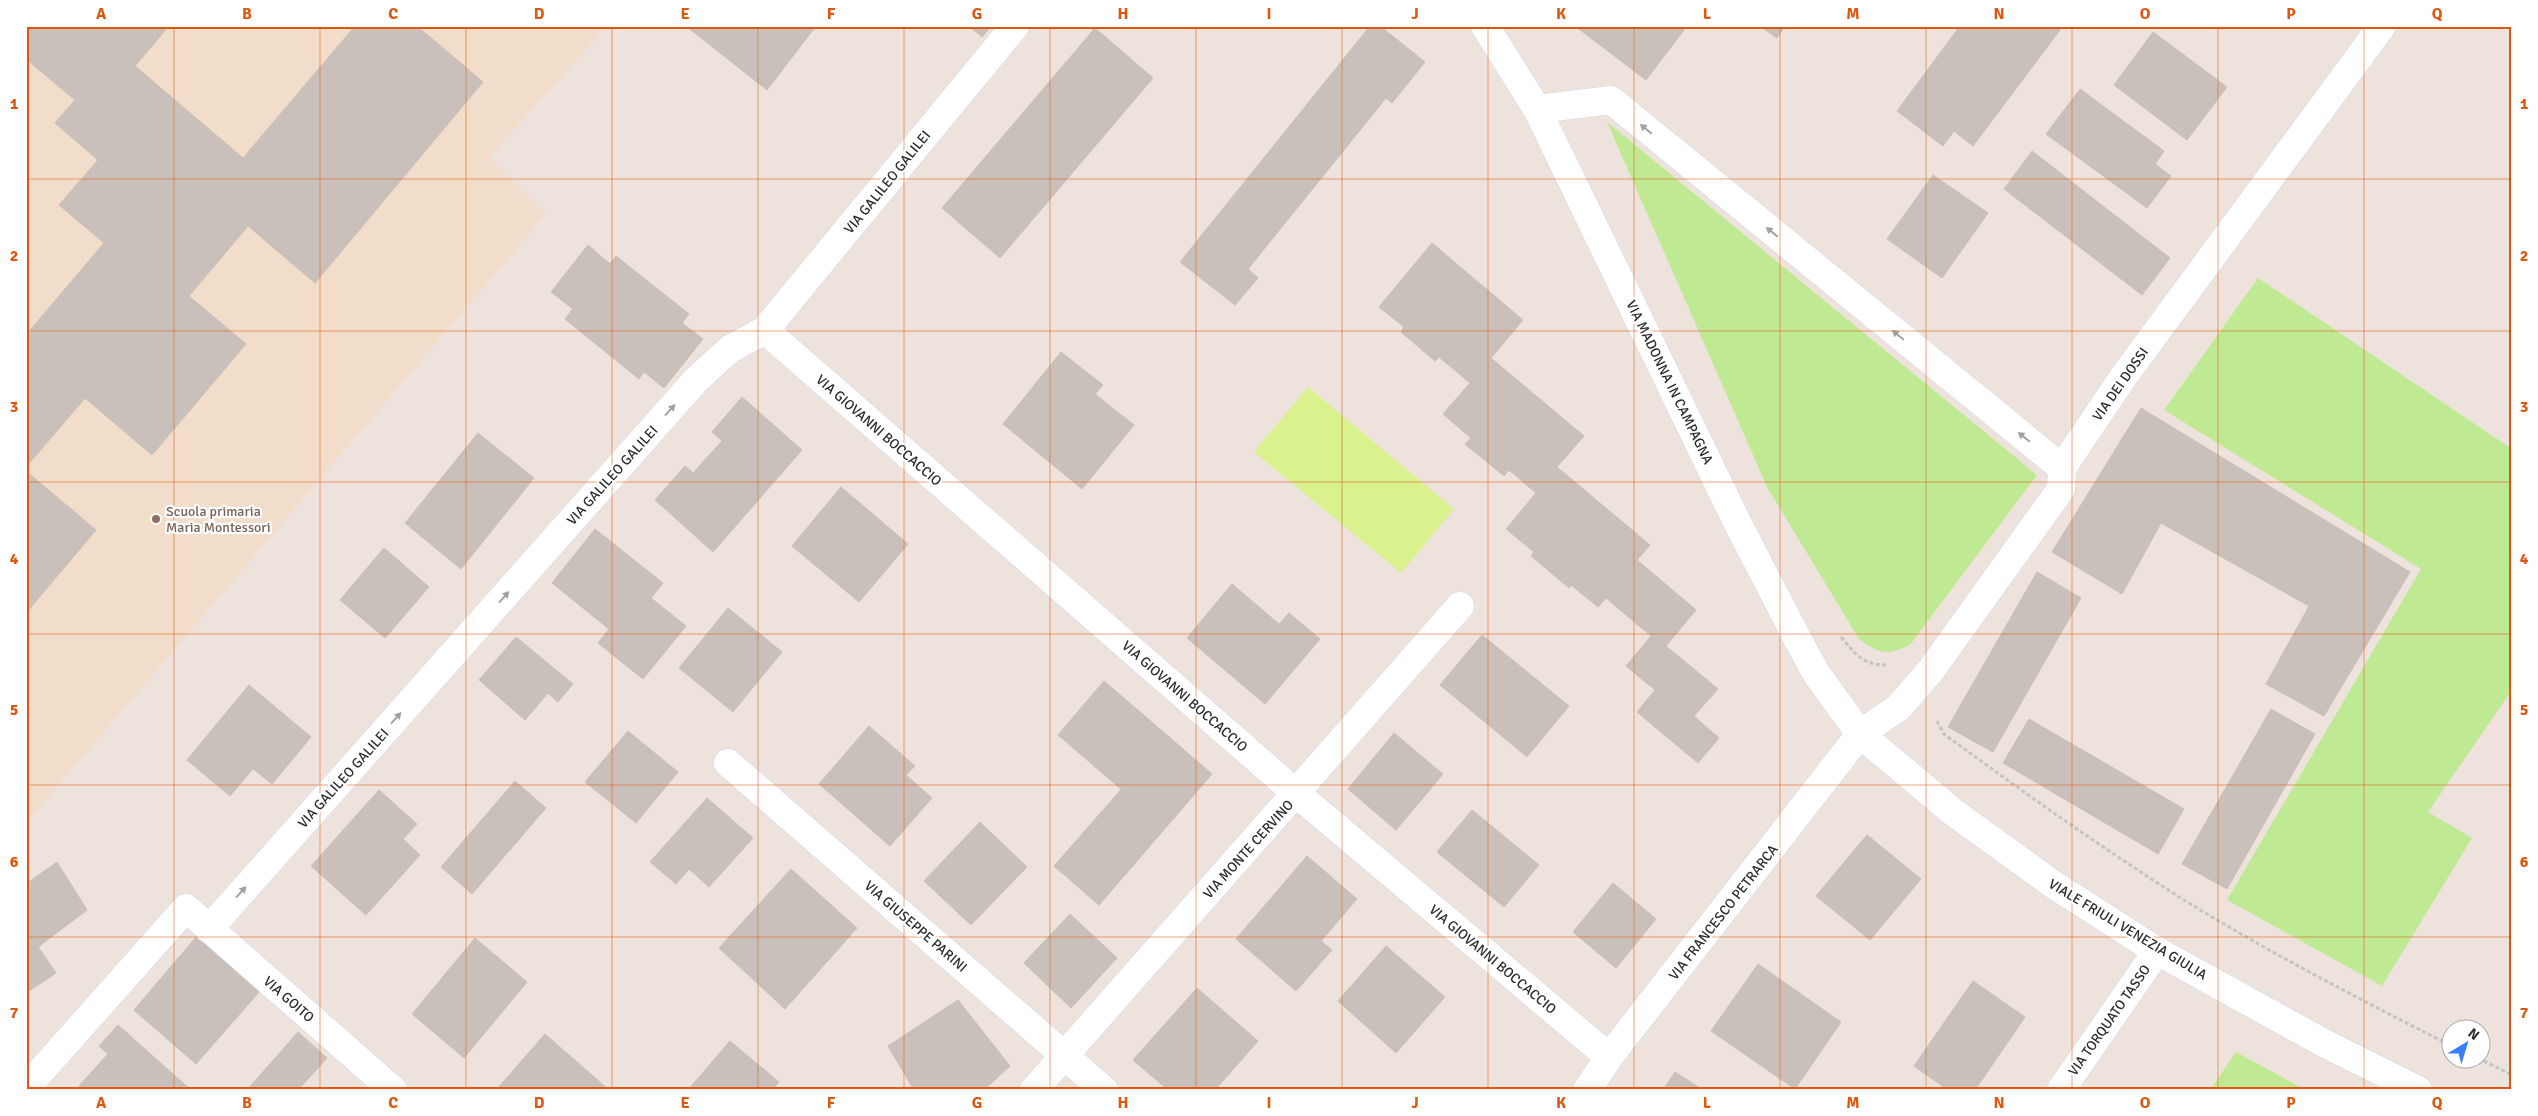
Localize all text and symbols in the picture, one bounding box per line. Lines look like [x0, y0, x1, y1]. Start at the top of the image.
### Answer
text: A [96, 4, 107, 24]
text: B [242, 4, 252, 24]
text: C [388, 4, 398, 24]
text: D [534, 4, 545, 24]
text: E [680, 4, 690, 24]
text: F [827, 4, 836, 24]
text: G [972, 4, 982, 24]
text: H [1118, 4, 1128, 24]
text: I [1266, 4, 1272, 24]
text: J [1411, 4, 1419, 24]
text: K [1556, 4, 1566, 24]
text: L [1703, 4, 1712, 24]
text: M [1846, 4, 1860, 24]
text: N [1993, 4, 2005, 24]
text: O [2140, 4, 2151, 24]
text: P [2286, 4, 2296, 24]
text: Q [2432, 4, 2443, 24]
text: 1 [10, 94, 19, 114]
text: 1 [2520, 94, 2529, 114]
one-way arrow [1640, 124, 1653, 135]
street label: VIA GALILEO GALILEI [841, 127, 934, 237]
one-way arrow [1766, 227, 1779, 238]
text: 2 [10, 246, 18, 266]
text: 2 [2520, 246, 2528, 266]
street label: VIA MADONNA IN CAMPAGNA [1622, 298, 1717, 467]
one-way arrow [1892, 329, 1905, 340]
street label: VIA DEI DOSSI [2089, 344, 2152, 424]
street label: VIA GIOVANNI BOCCACCIO [812, 371, 945, 490]
text: 3 [10, 397, 18, 417]
text: 3 [2520, 397, 2528, 417]
one-way arrow [664, 404, 676, 416]
street label: VIA GALILEO GALILEI [563, 422, 662, 529]
one-way arrow [2018, 432, 2031, 443]
place label: Scuola primaria Maria Montessori [166, 503, 271, 536]
marker: Scuola primaria Maria Montessori [150, 513, 162, 525]
text: 4 [10, 549, 19, 569]
text: 4 [2520, 549, 2529, 569]
one-way arrow [498, 590, 509, 603]
street label: VIA GIOVANNI BOCCACCIO [1118, 637, 1251, 756]
text: 5 [10, 700, 18, 720]
text: 5 [2520, 700, 2528, 720]
one-way arrow [390, 713, 402, 725]
street label: VIA GALILEO GALILEI [294, 725, 393, 832]
street label: VIA MONTE CERVINO [1200, 796, 1297, 902]
street label: VIA FRANCESCO PETRARCA [1665, 841, 1782, 983]
text: 6 [10, 852, 19, 872]
text: 6 [2520, 852, 2529, 872]
street label: VIALE FRIULI VENEZIA GIULIA [2045, 875, 2210, 984]
street label: VIA GIUSEPPE PARINI [861, 877, 971, 976]
one-way arrow [236, 886, 247, 899]
street label: VIA GIOVANNI BOCCACCIO [1426, 901, 1560, 1018]
street label: VIA TORQUATO TASSO [2065, 961, 2154, 1079]
street label: VIA GOITO [260, 973, 318, 1026]
text: 7 [10, 1003, 19, 1023]
text: 7 [2520, 1003, 2529, 1023]
north arrow [2440, 1018, 2490, 1068]
text: N [2465, 1024, 2483, 1044]
text: A [96, 1093, 107, 1113]
text: B [242, 1093, 252, 1113]
text: C [388, 1093, 398, 1113]
text: D [534, 1093, 545, 1113]
text: E [680, 1093, 690, 1113]
text: F [827, 1093, 836, 1113]
text: G [972, 1093, 982, 1113]
text: H [1118, 1093, 1128, 1113]
text: I [1266, 1093, 1272, 1113]
text: J [1411, 1093, 1419, 1113]
text: K [1556, 1093, 1566, 1113]
text: L [1703, 1093, 1712, 1113]
text: M [1846, 1093, 1860, 1113]
text: N [1993, 1093, 2005, 1113]
text: O [2140, 1093, 2151, 1113]
text: P [2286, 1093, 2296, 1113]
text: Q [2432, 1093, 2443, 1113]

